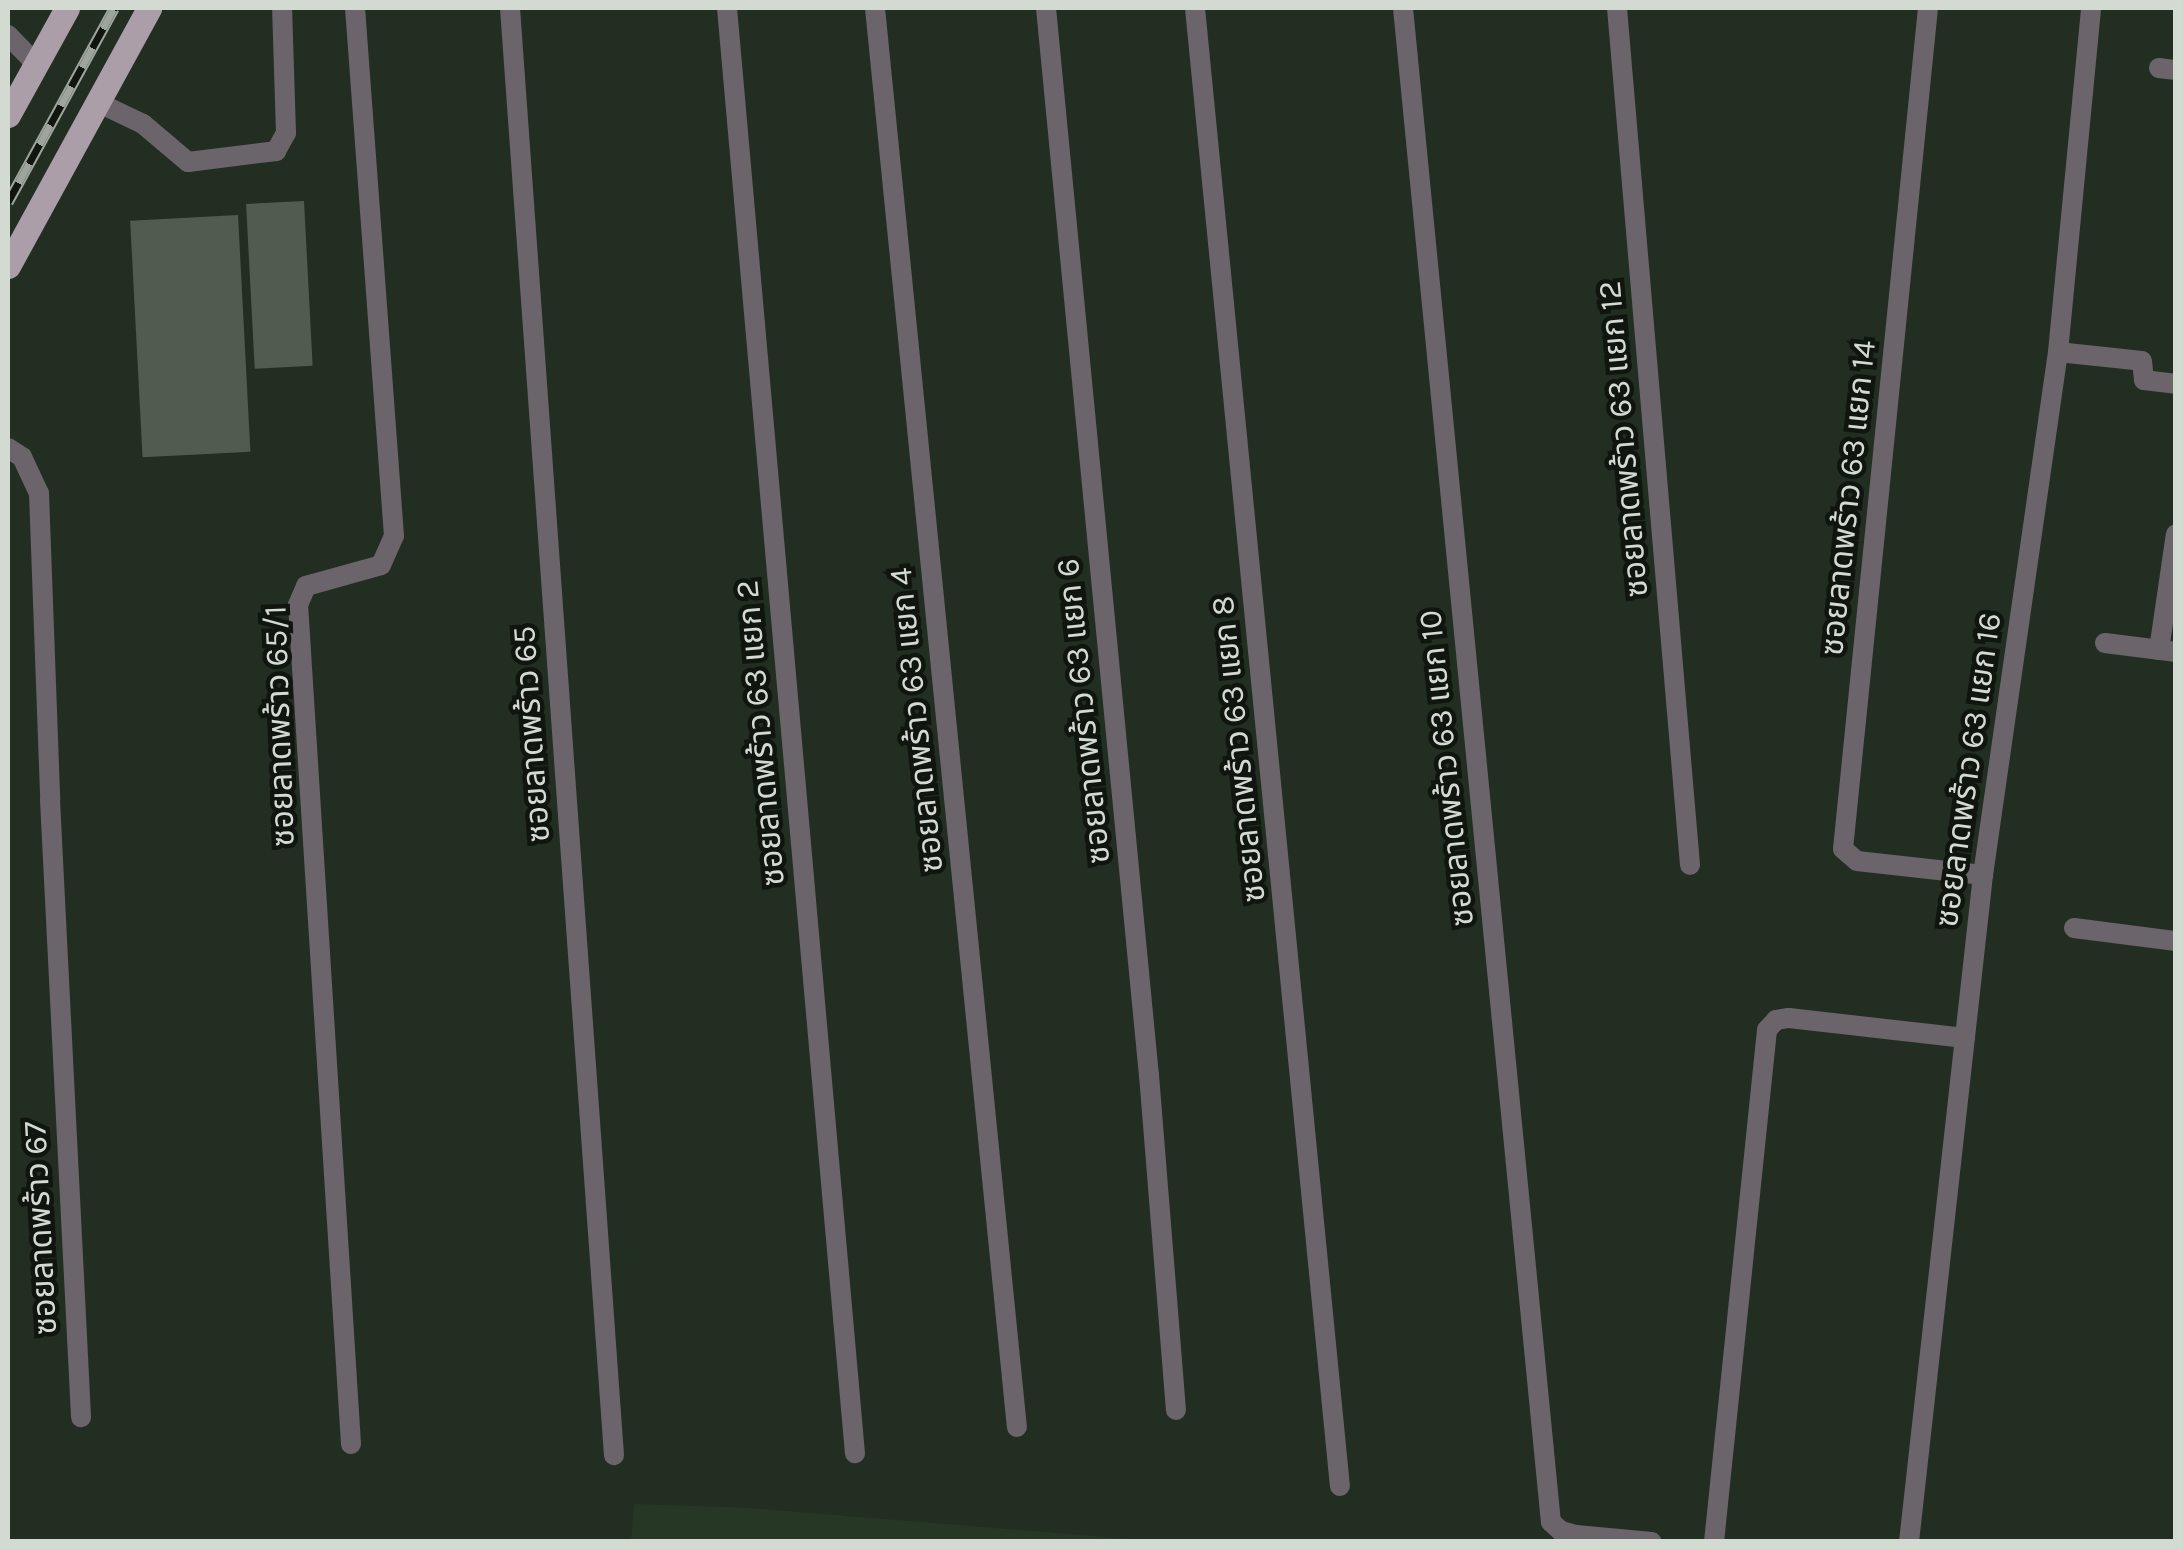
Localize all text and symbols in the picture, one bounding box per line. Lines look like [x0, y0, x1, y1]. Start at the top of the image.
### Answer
street label: ซอยลาดพร้าว 63 แยก 12 [1591, 279, 1657, 599]
street label: ซอยลาดพร้าว 63 แยก 14 [1813, 339, 1885, 657]
street label: ซอยลาดพร้าว 63 แยก 6 [1049, 557, 1119, 865]
street label: ซอยลาดพร้าว 63 แยก 4 [882, 566, 952, 874]
street label: ซอยลาดพร้าว 63 แยก 2 [729, 579, 793, 887]
street label: ซอยลาดพร้าว 63 แยก 8 [1204, 594, 1274, 904]
street label: ซอยลาดพร้าว 65/1 [257, 605, 303, 847]
street label: ซอยลาดพร้าว 63 แยก 10 [1411, 608, 1483, 928]
street label: ซอยลาดพร้าว 63 แยก 16 [1928, 610, 2010, 930]
street label: ซอยลาดพร้าว 65 [505, 625, 559, 843]
street label: ซอยลาดพร้าว 67 [16, 1120, 66, 1336]

